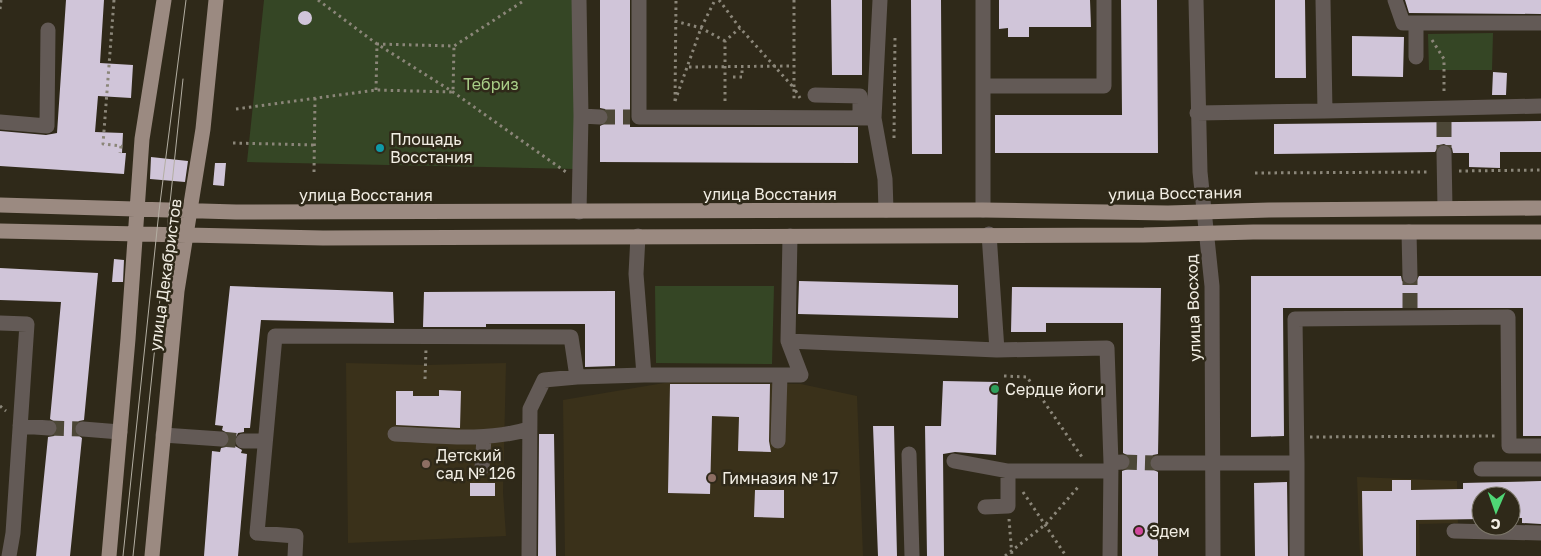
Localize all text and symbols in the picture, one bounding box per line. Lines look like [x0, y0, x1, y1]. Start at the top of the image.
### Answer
park label: Тебриз [463, 74, 519, 94]
place label: Площадь Восстания [390, 129, 473, 167]
marker: Площадь Восстания [374, 142, 386, 154]
street label: улица Восстания [1108, 182, 1242, 204]
street label: улица Восстания [703, 184, 837, 204]
street label: улица Восстания [299, 185, 433, 205]
street label: улица Декабристов [144, 197, 186, 353]
street label: улица Восход [1181, 254, 1205, 362]
place label: Сердце йоги [1005, 379, 1104, 399]
marker: Сердце йоги [989, 383, 1001, 395]
place label: Детский сад № 126 [436, 445, 516, 483]
marker: Детский сад № 126 [420, 458, 432, 470]
place label: Гимназия № 17 [722, 468, 838, 488]
marker: Гимназия № 17 [706, 472, 718, 484]
north arrow [1471, 486, 1521, 536]
text: С [1490, 516, 1501, 533]
place label: Эдем [1149, 521, 1190, 541]
marker: Эдем [1133, 525, 1145, 537]

